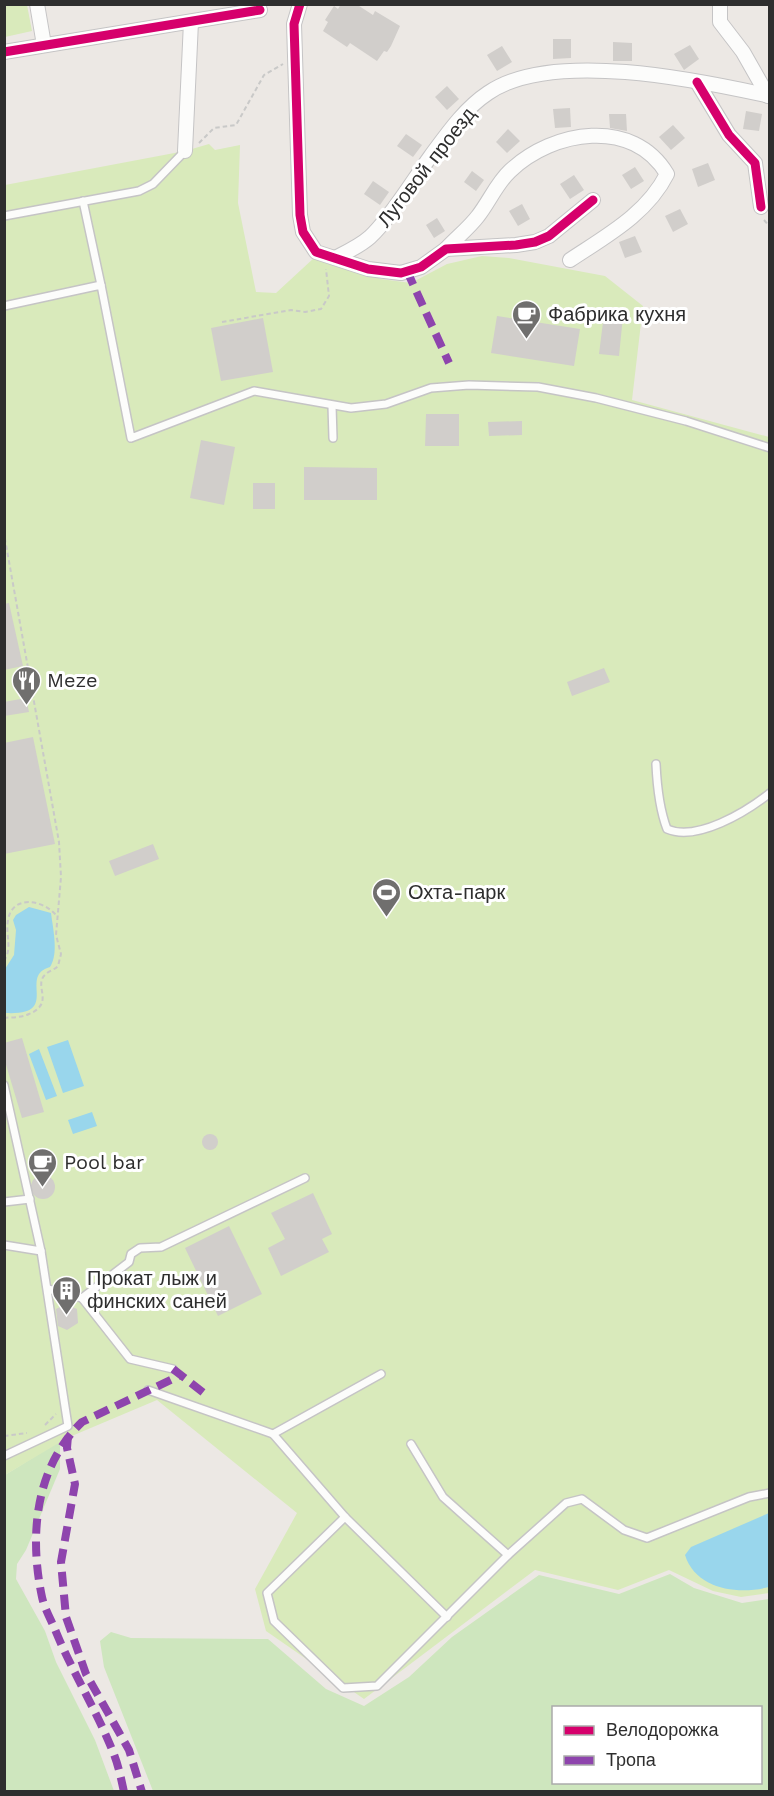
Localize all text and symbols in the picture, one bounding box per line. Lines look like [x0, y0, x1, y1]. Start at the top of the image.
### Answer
street label: Луговой проезд [372, 102, 480, 232]
cafe icon: Фабрика кухня [511, 298, 543, 340]
place label: Фабрика кухня [548, 302, 686, 326]
restaurant icon: Meze [10, 664, 42, 706]
place label: Meze [47, 668, 98, 692]
sports icon: Охта-парк [371, 876, 403, 918]
place label: Охта-парк [408, 880, 505, 904]
cafe icon: Pool bar [27, 1146, 59, 1188]
place label: Pool bar [64, 1150, 144, 1174]
place label: Прокат лыж и финских саней [87, 1266, 227, 1313]
building icon: Прокат лыж и финских саней [50, 1274, 82, 1316]
legend [552, 1706, 762, 1784]
text: Велодорожка [606, 1719, 719, 1740]
text: Тропа [606, 1749, 657, 1770]

